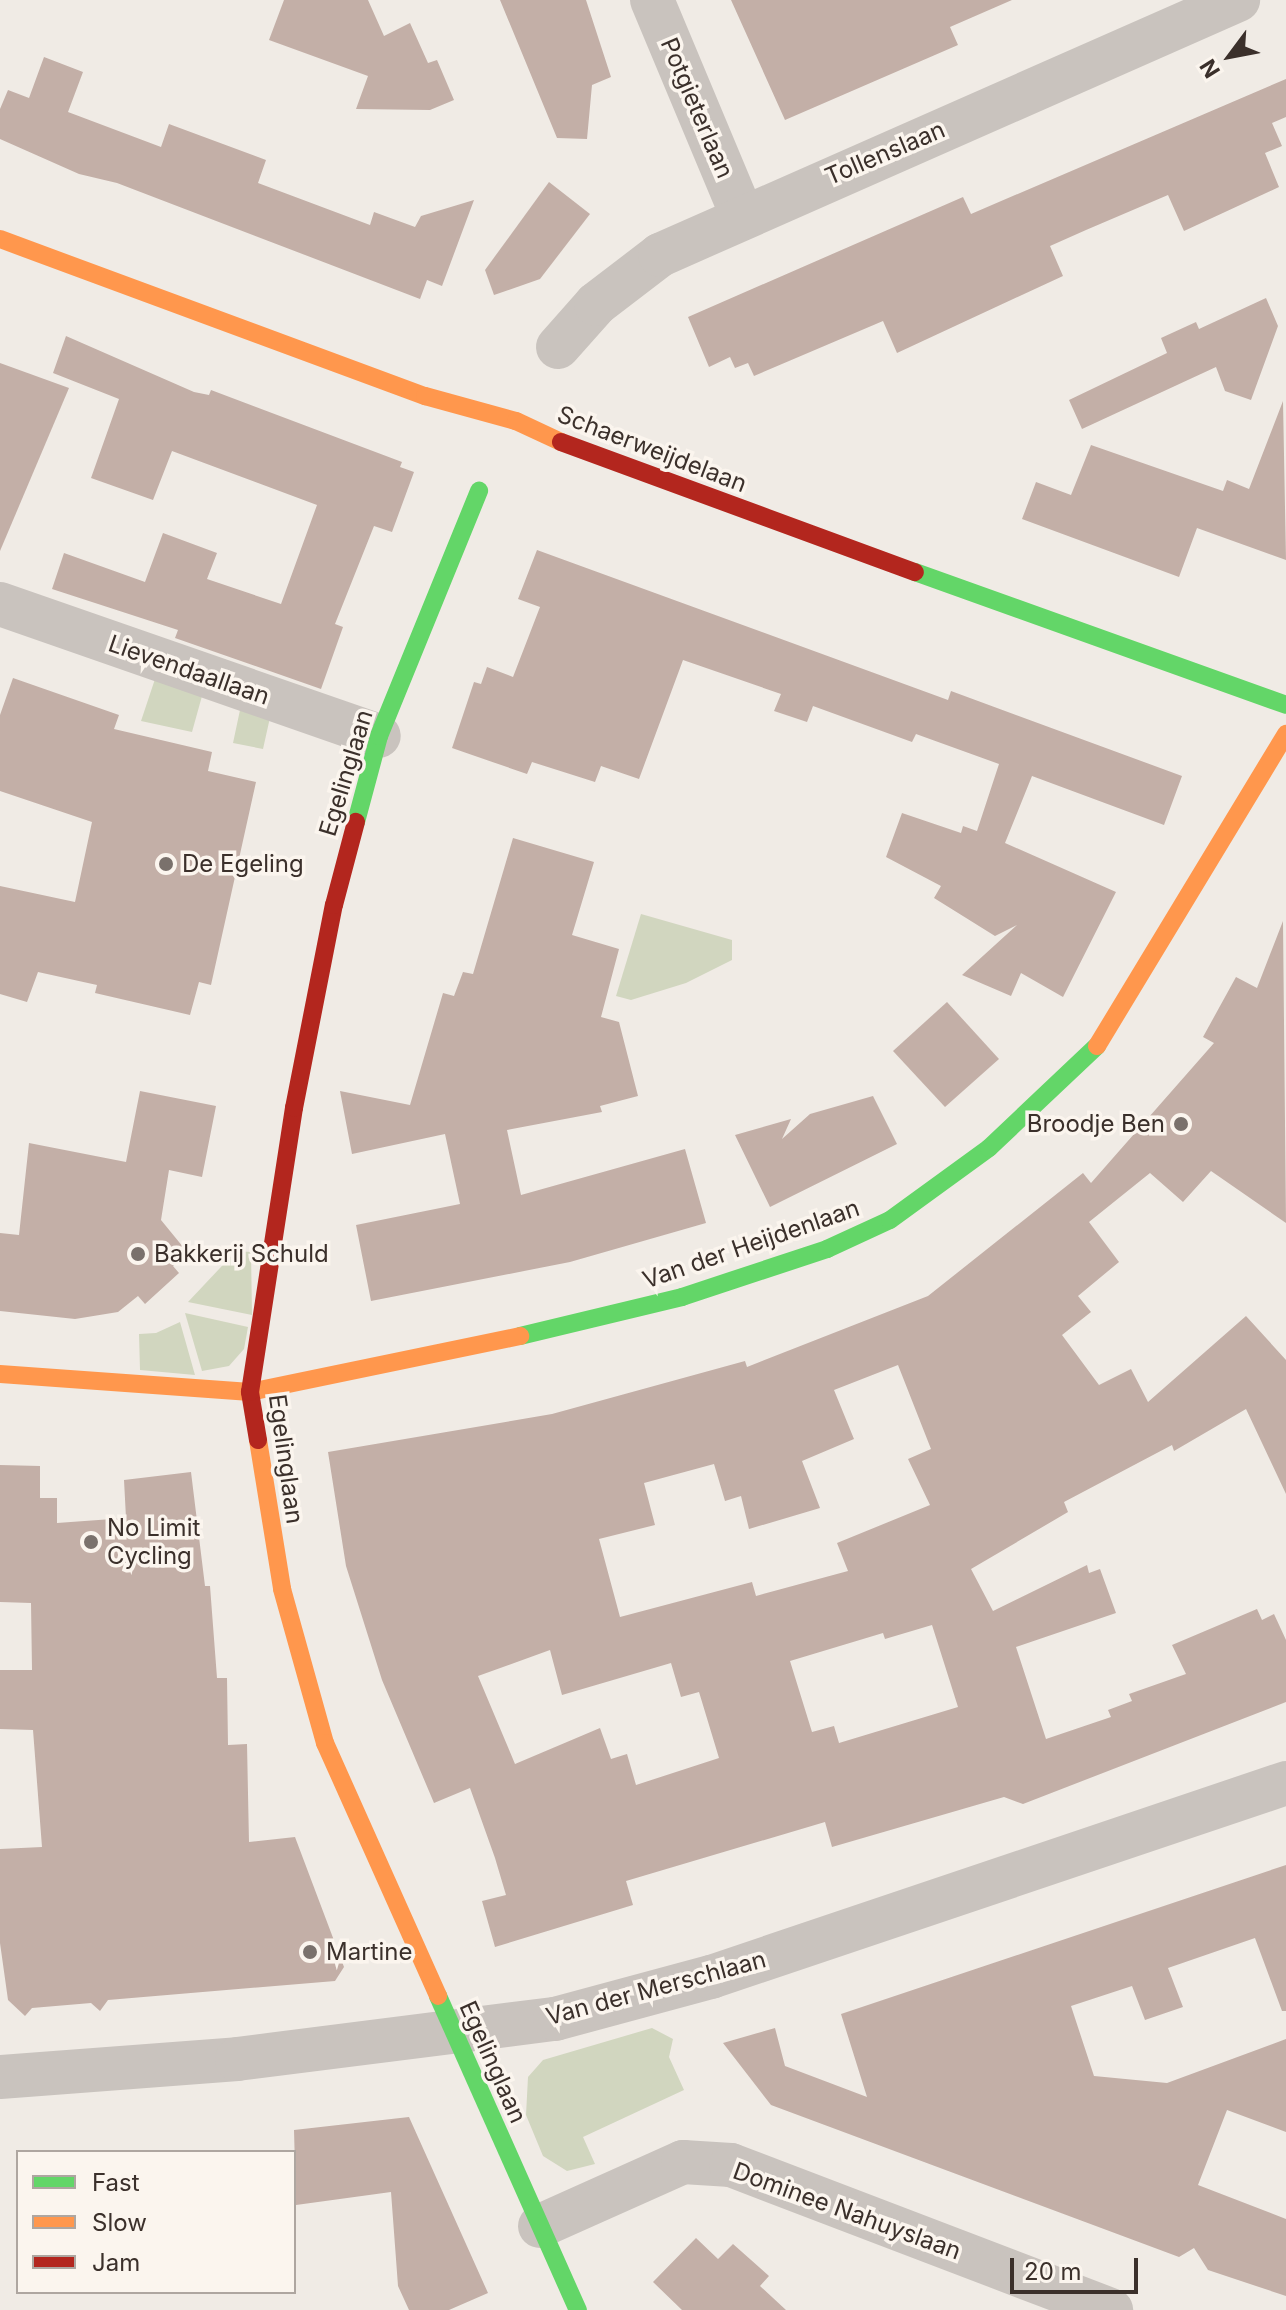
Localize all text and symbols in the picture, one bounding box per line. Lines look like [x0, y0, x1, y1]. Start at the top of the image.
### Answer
north arrow [1190, 16, 1270, 96]
street label: Potgieterlaan [654, 33, 740, 183]
text: N [1194, 55, 1225, 83]
street label: Tollenslaan [821, 115, 949, 191]
street label: Schaerweijdelaan [553, 400, 751, 498]
street label: Lievendaallaan [105, 629, 273, 711]
street label: Egelinglaan [313, 706, 379, 840]
place label: De Egeling [182, 850, 304, 878]
marker: De Egeling [157, 855, 175, 873]
place label: Broodje Ben [1027, 1110, 1165, 1138]
marker: Broodje Ben [1172, 1115, 1190, 1133]
street label: Van der Heijdenlaan [639, 1193, 863, 1295]
place label: Bakkerij Schuld [154, 1240, 329, 1268]
marker: Bakkerij Schuld [129, 1245, 147, 1263]
street label: Egelinglaan [263, 1392, 309, 1526]
place label: No Limit Cycling [107, 1514, 200, 1570]
marker: No Limit Cycling [82, 1533, 100, 1551]
place label: Martine [326, 1938, 412, 1966]
marker: Martine [301, 1943, 319, 1961]
street label: Van der Merschlaan [543, 1945, 769, 2031]
street label: Egelinglaan [453, 1996, 533, 2128]
legend [16, 2150, 296, 2294]
street label: Dominee Nahuyslaan [729, 2156, 965, 2266]
text: Fast [92, 2168, 140, 2197]
text: Slow [92, 2208, 147, 2237]
scale bar [1014, 2242, 1142, 2292]
text: Jam [92, 2248, 140, 2277]
text: 20 m [1024, 2257, 1082, 2286]

